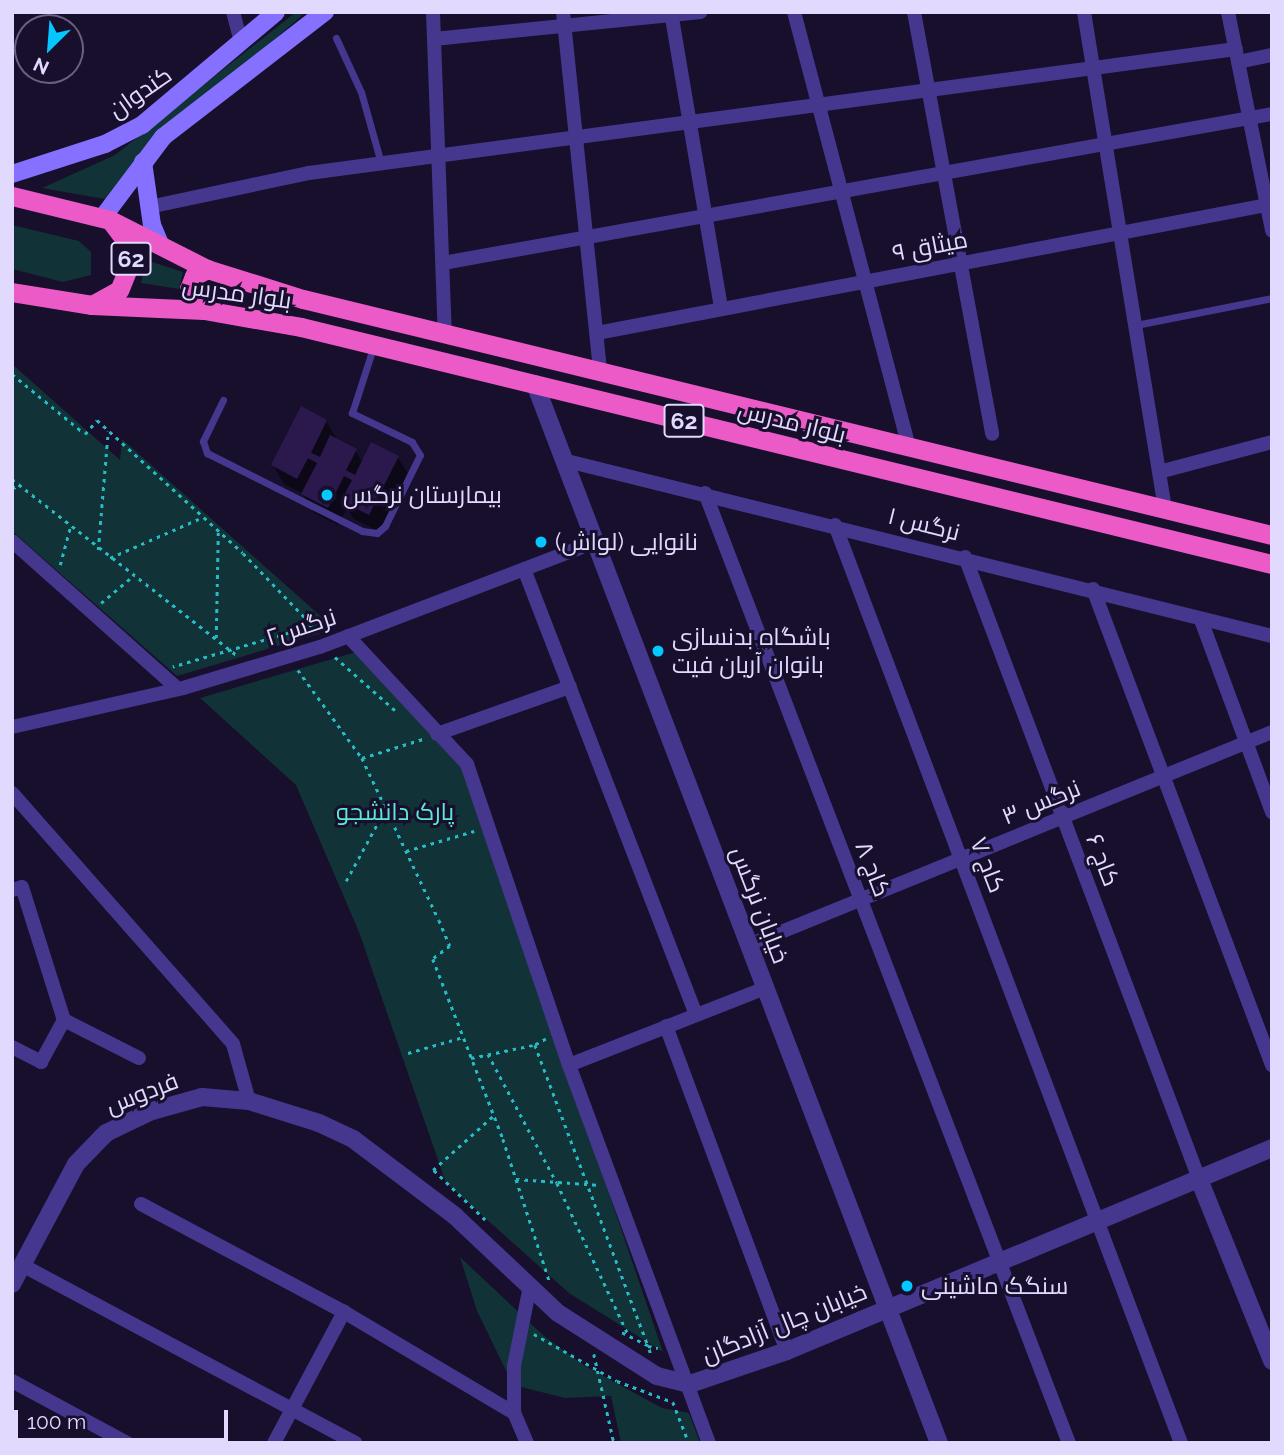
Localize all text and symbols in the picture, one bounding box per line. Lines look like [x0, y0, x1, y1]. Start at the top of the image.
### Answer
north arrow [14, 14, 84, 84]
text: N [30, 53, 52, 79]
street label: کندوان [103, 60, 177, 124]
street label: میثاق ۹ [890, 225, 970, 267]
road number: 62 [110, 240, 152, 278]
street label: بلوار مدرس [180, 271, 294, 315]
street label: بلوار مدرس [735, 395, 849, 449]
road number: 62 [663, 402, 705, 440]
place label: بیمارستان نرگس [343, 481, 502, 509]
marker: بیمارستان نرگس [317, 485, 337, 505]
street label: نرگس ۱ [885, 501, 963, 547]
place label: نانوایی (لواش) [555, 528, 698, 556]
marker: نانوایی (لواش) [533, 534, 549, 550]
street label: نرگس۲ [262, 602, 340, 652]
place label: باشگاه بدنسازی بانوان آریان فیت [672, 623, 831, 679]
marker: باشگاه بدنسازی بانوان آریان فیت [650, 643, 666, 659]
street label: نرگس ۳ [998, 773, 1084, 831]
park label: پارک دانشجو [336, 798, 454, 826]
street label: کاج ۶ [1080, 830, 1126, 890]
street label: کاج ۷ [964, 833, 1012, 897]
street label: کاج ۸ [849, 837, 897, 901]
street label: خیابان نرگس [725, 843, 795, 967]
street label: فردوس [102, 1066, 182, 1120]
place label: سنگک ماشینی [921, 1272, 1068, 1300]
street label: خیابان چال آزادگان [697, 1277, 871, 1369]
marker: سنگک ماشینی [899, 1278, 915, 1294]
scale bar [18, 1396, 231, 1440]
text: 100 m [27, 1409, 86, 1434]

